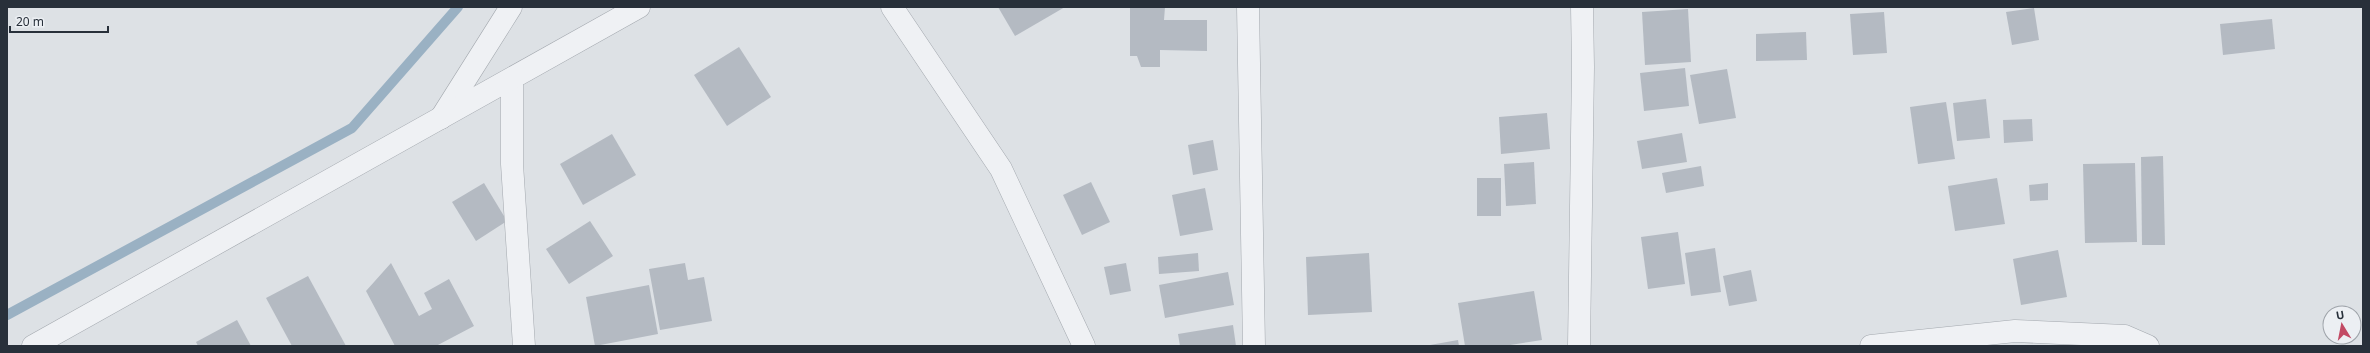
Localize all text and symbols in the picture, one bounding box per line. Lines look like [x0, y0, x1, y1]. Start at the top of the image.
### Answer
scale bar [10, 8, 108, 34]
text: 20 m [16, 13, 44, 30]
north arrow [2322, 305, 2362, 345]
text: U [2335, 307, 2346, 323]

